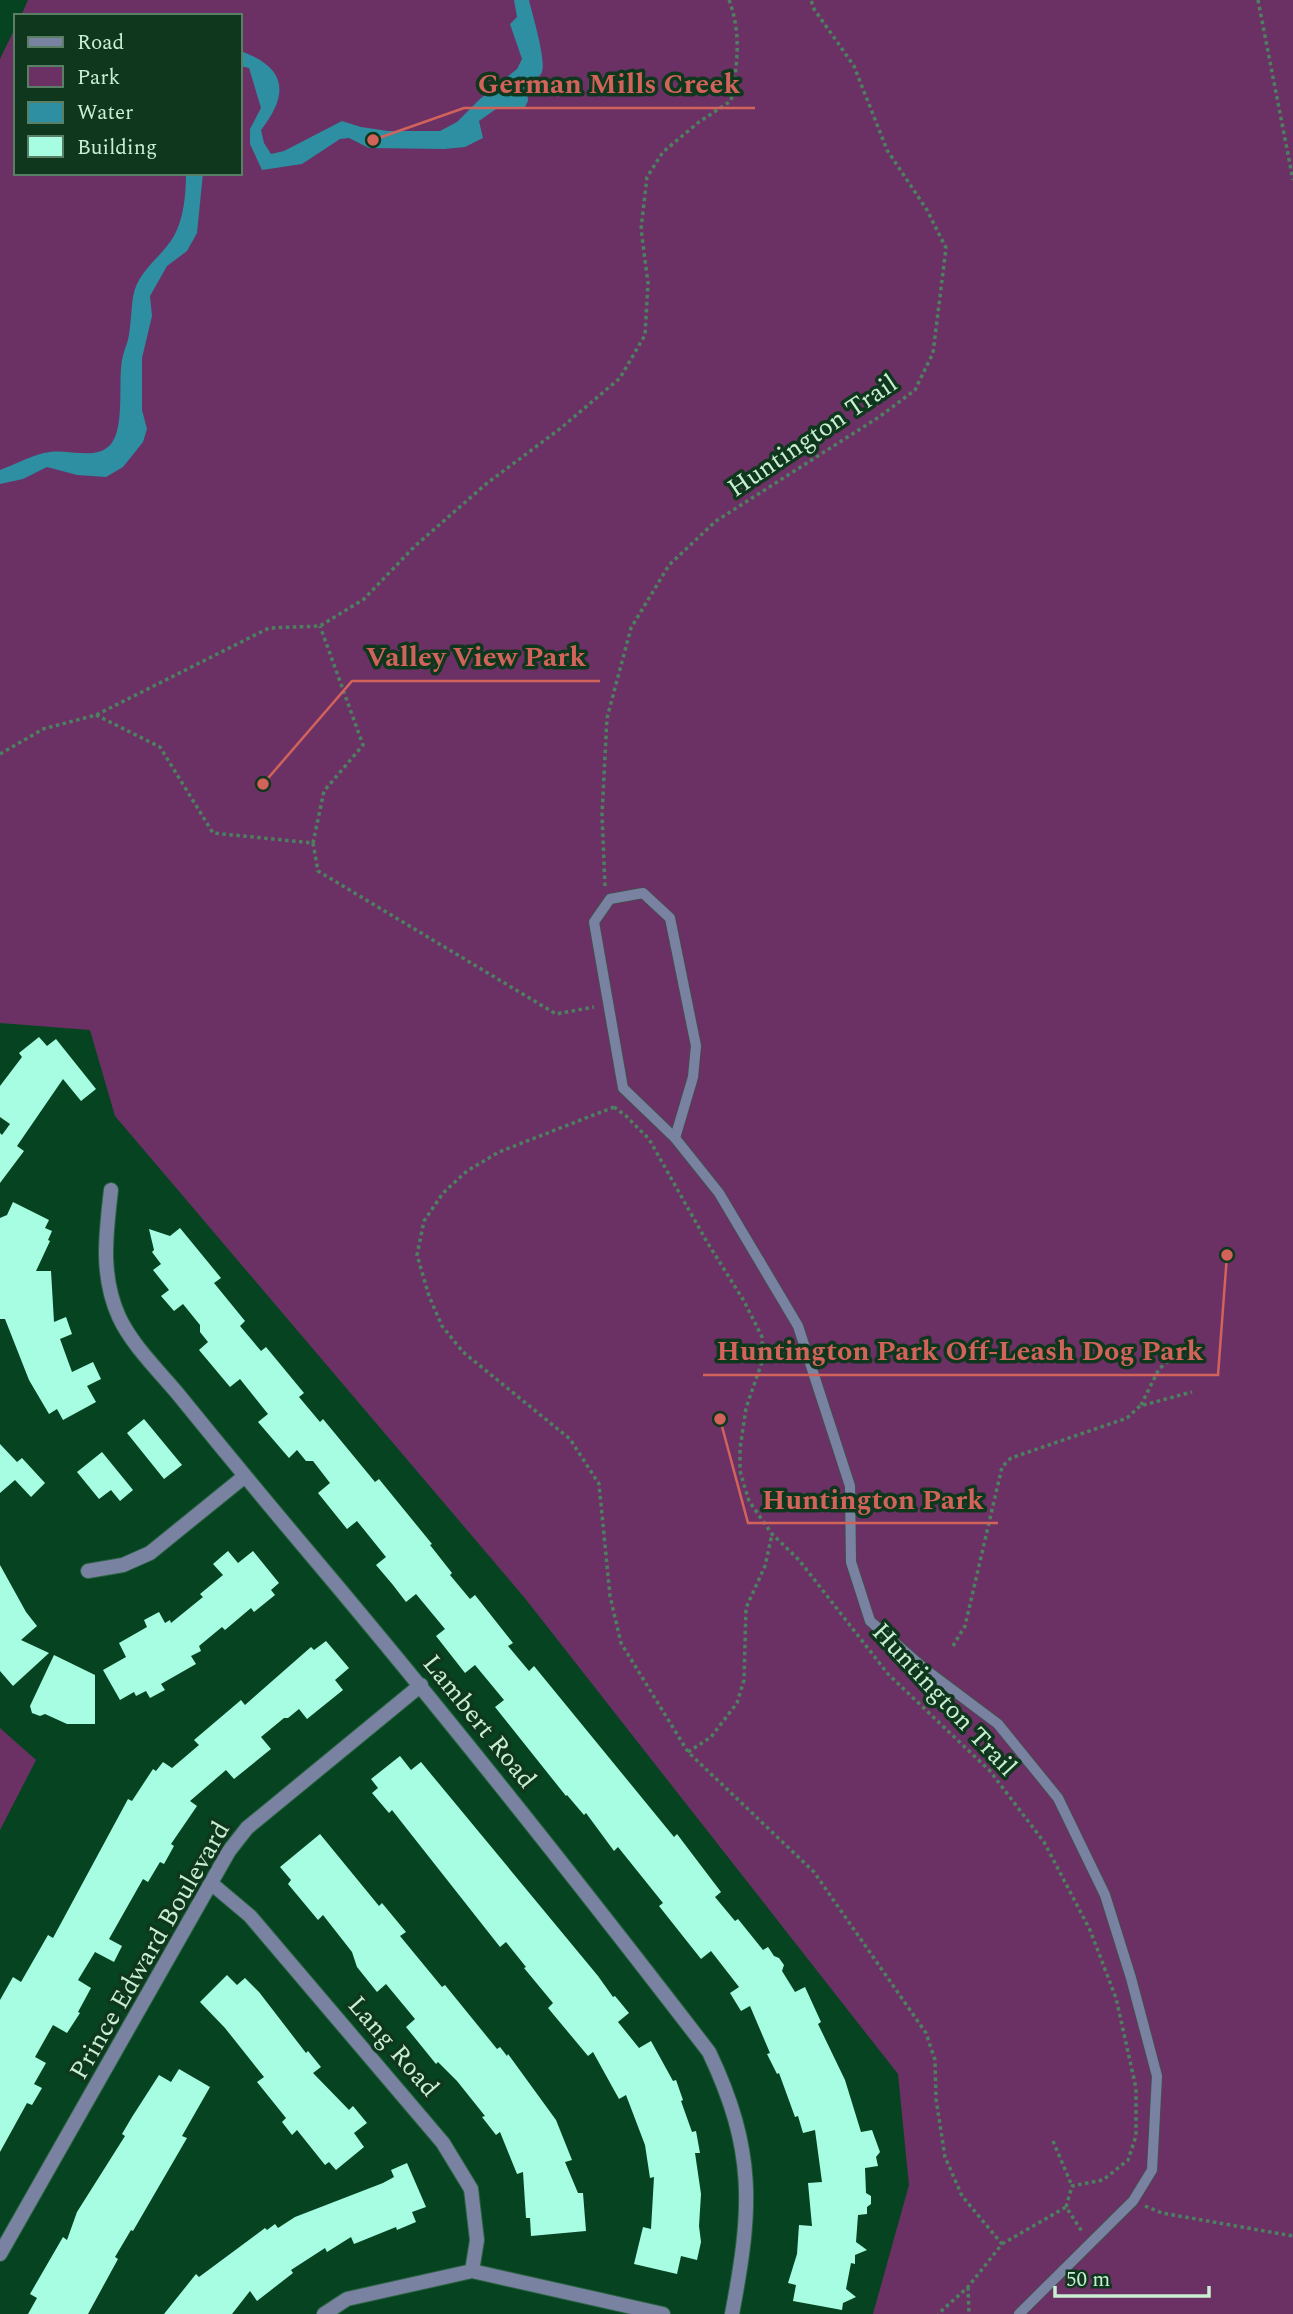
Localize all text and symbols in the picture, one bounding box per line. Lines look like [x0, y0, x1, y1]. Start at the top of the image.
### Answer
legend [14, 14, 242, 175]
text: Road [77, 27, 124, 59]
callout: German Mills Creek [464, 59, 755, 108]
text: Park [77, 62, 121, 94]
text: German Mills Creek [478, 63, 740, 106]
text: Water [77, 97, 133, 129]
text: Building [77, 132, 157, 164]
street label: Huntington Trail [719, 364, 906, 508]
callout: Valley View Park [352, 632, 600, 681]
text: Valley View Park [366, 636, 586, 679]
callout: Huntington Park Off-Leash Dog Park [703, 1326, 1218, 1375]
text: Huntington Park Off-Leash Dog Park [716, 1330, 1204, 1373]
callout: Huntington Park [748, 1474, 998, 1523]
text: Huntington Park [762, 1479, 984, 1522]
street label: Huntington Trail [862, 1614, 1026, 1786]
street label: Lambert Road [412, 1646, 546, 1798]
street label: Prince Edward Boulevard [59, 1814, 240, 2087]
street label: Lang Road [338, 1987, 449, 2106]
scale bar [1055, 2254, 1209, 2298]
text: 50 m [1066, 2264, 1110, 2296]

